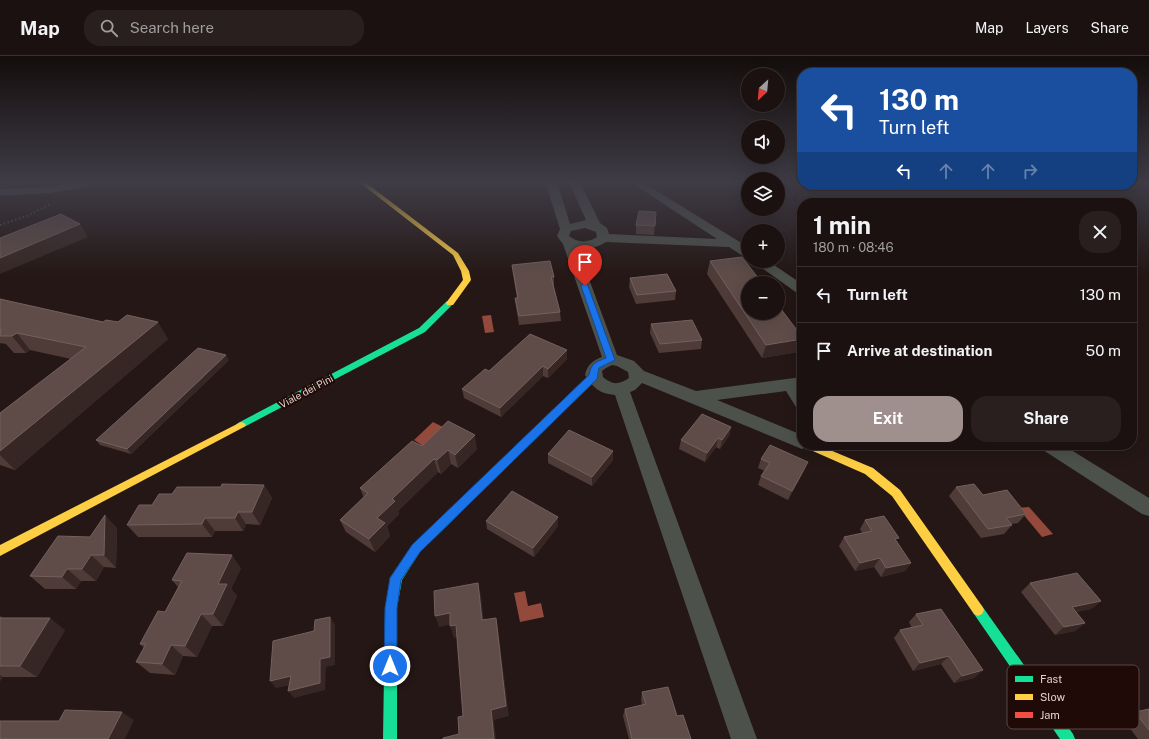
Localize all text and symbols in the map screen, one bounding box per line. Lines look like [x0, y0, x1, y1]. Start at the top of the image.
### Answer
search box [84, 10, 364, 46]
text: Map [20, 17, 60, 39]
icon: search [98, 17, 120, 39]
text: Search here [130, 19, 214, 36]
text: Map [975, 20, 1003, 36]
text: Layers [1025, 20, 1069, 36]
text: Share [1091, 20, 1129, 36]
north arrow [741, 68, 785, 112]
map controls [741, 68, 785, 320]
text: 130 m [879, 83, 959, 116]
icon: left [813, 84, 865, 136]
text: Turn left [879, 117, 949, 138]
button: sound [741, 120, 785, 164]
icon: left [893, 160, 915, 182]
icon: ahead [935, 160, 957, 182]
icon: ahead [977, 160, 999, 182]
icon: right [1019, 160, 1041, 182]
button: layers [741, 172, 785, 216]
text: 1 min [813, 211, 871, 239]
button: close [1079, 211, 1121, 253]
button: + [741, 224, 785, 268]
text: 180 m · 08:46 [813, 240, 894, 255]
pin [568, 245, 602, 286]
icon: arrive [574, 251, 596, 273]
button: − [741, 276, 785, 320]
icon: left [813, 284, 835, 306]
text: Turn left [847, 286, 908, 303]
text: 130 m [1080, 286, 1121, 303]
icon: arrive [813, 340, 835, 362]
text: Arrive at destination [847, 342, 992, 359]
text: 50 m [1086, 342, 1121, 359]
street label: Viale dei Pini [277, 372, 335, 410]
button: Exit [813, 396, 963, 442]
button: Share [971, 396, 1121, 442]
position arrow [369, 645, 411, 687]
legend [1007, 665, 1139, 729]
text: Fast [1040, 673, 1062, 685]
text: Slow [1040, 691, 1066, 703]
text: Jam [1040, 709, 1060, 721]

